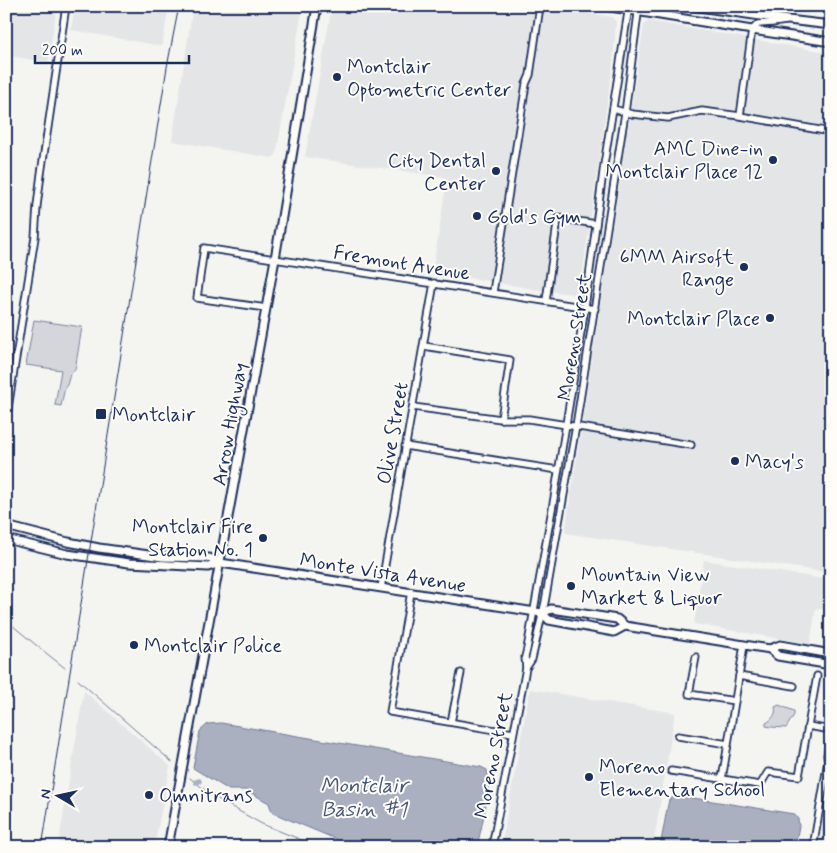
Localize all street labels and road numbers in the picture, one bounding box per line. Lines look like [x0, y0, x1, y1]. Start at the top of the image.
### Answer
street label: Fremont Avenue [332, 239, 472, 288]
street label: Moreno Street [552, 271, 599, 403]
street label: Arrow Highway [206, 361, 256, 488]
street label: Olive Street [371, 380, 416, 486]
street label: Monte Vista Avenue [298, 547, 468, 600]
street label: Moreno Street [469, 689, 520, 821]

